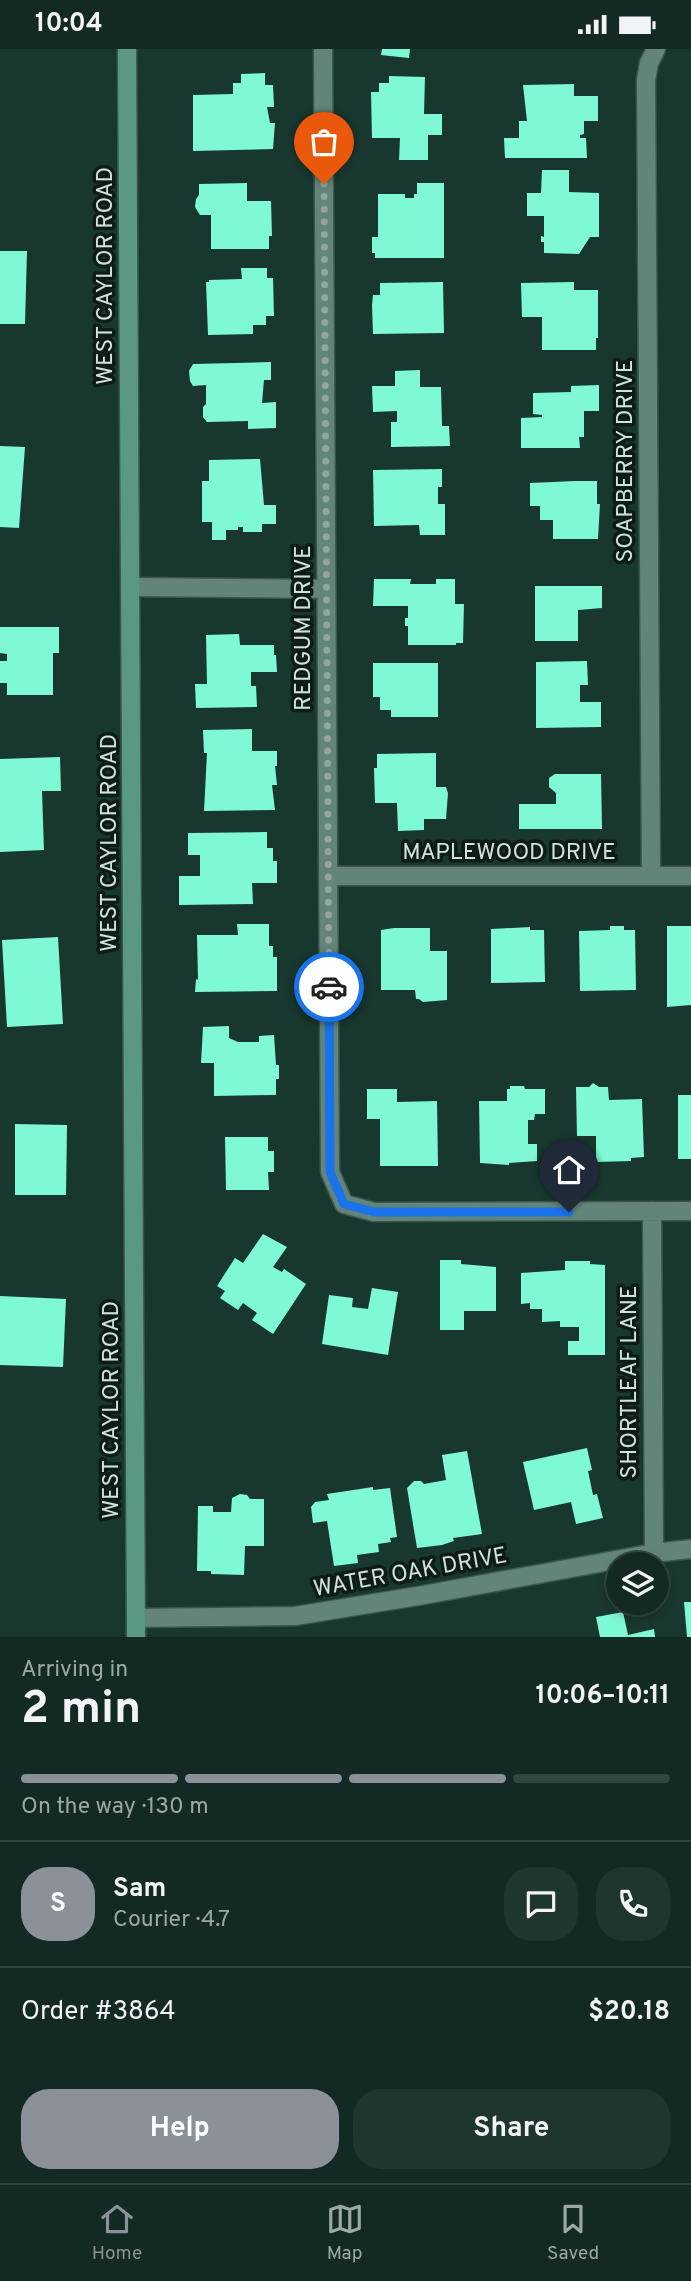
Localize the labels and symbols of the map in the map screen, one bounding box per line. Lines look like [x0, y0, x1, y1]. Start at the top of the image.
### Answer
pin [294, 112, 354, 184]
street label: WEST CAYLOR ROAD [92, 167, 121, 385]
street label: SOAPBERRY DRIVE [612, 360, 641, 562]
street label: REDGUM DRIVE [290, 545, 319, 711]
street label: WEST CAYLOR ROAD [96, 734, 125, 952]
street label: MAPLEWOOD DRIVE [402, 839, 616, 868]
courier [294, 952, 364, 1022]
pin [539, 1140, 599, 1212]
street label: SHORTLEAF LANE [616, 1285, 645, 1479]
street label: WEST CAYLOR ROAD [98, 1301, 127, 1519]
street label: WATER OAK DRIVE [311, 1542, 509, 1605]

